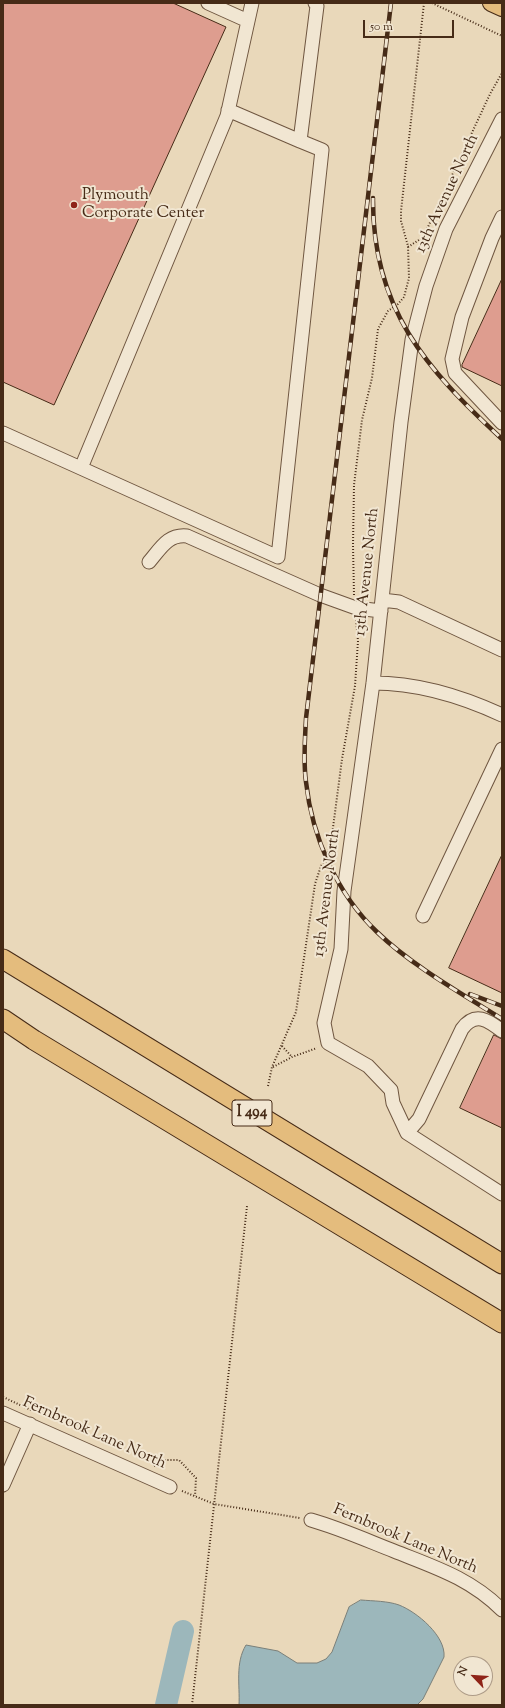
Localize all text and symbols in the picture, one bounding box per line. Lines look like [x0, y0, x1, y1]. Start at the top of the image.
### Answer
scale bar [365, 12, 456, 38]
text: 50 m [370, 18, 393, 36]
street label: 13th Avenue North [412, 131, 484, 257]
place label: Plymouth Corporate Center [82, 186, 205, 224]
marker: Plymouth Corporate Center [69, 200, 79, 210]
street label: 13th Avenue North [352, 507, 384, 637]
street label: 13th Avenue North [311, 828, 345, 958]
road number: I 494 [232, 1100, 272, 1126]
street label: Fernbrook Lane North [19, 1394, 169, 1474]
street label: Fernbrook Lane North [330, 1501, 480, 1579]
north arrow [453, 1656, 493, 1696]
text: N [454, 1664, 472, 1679]

